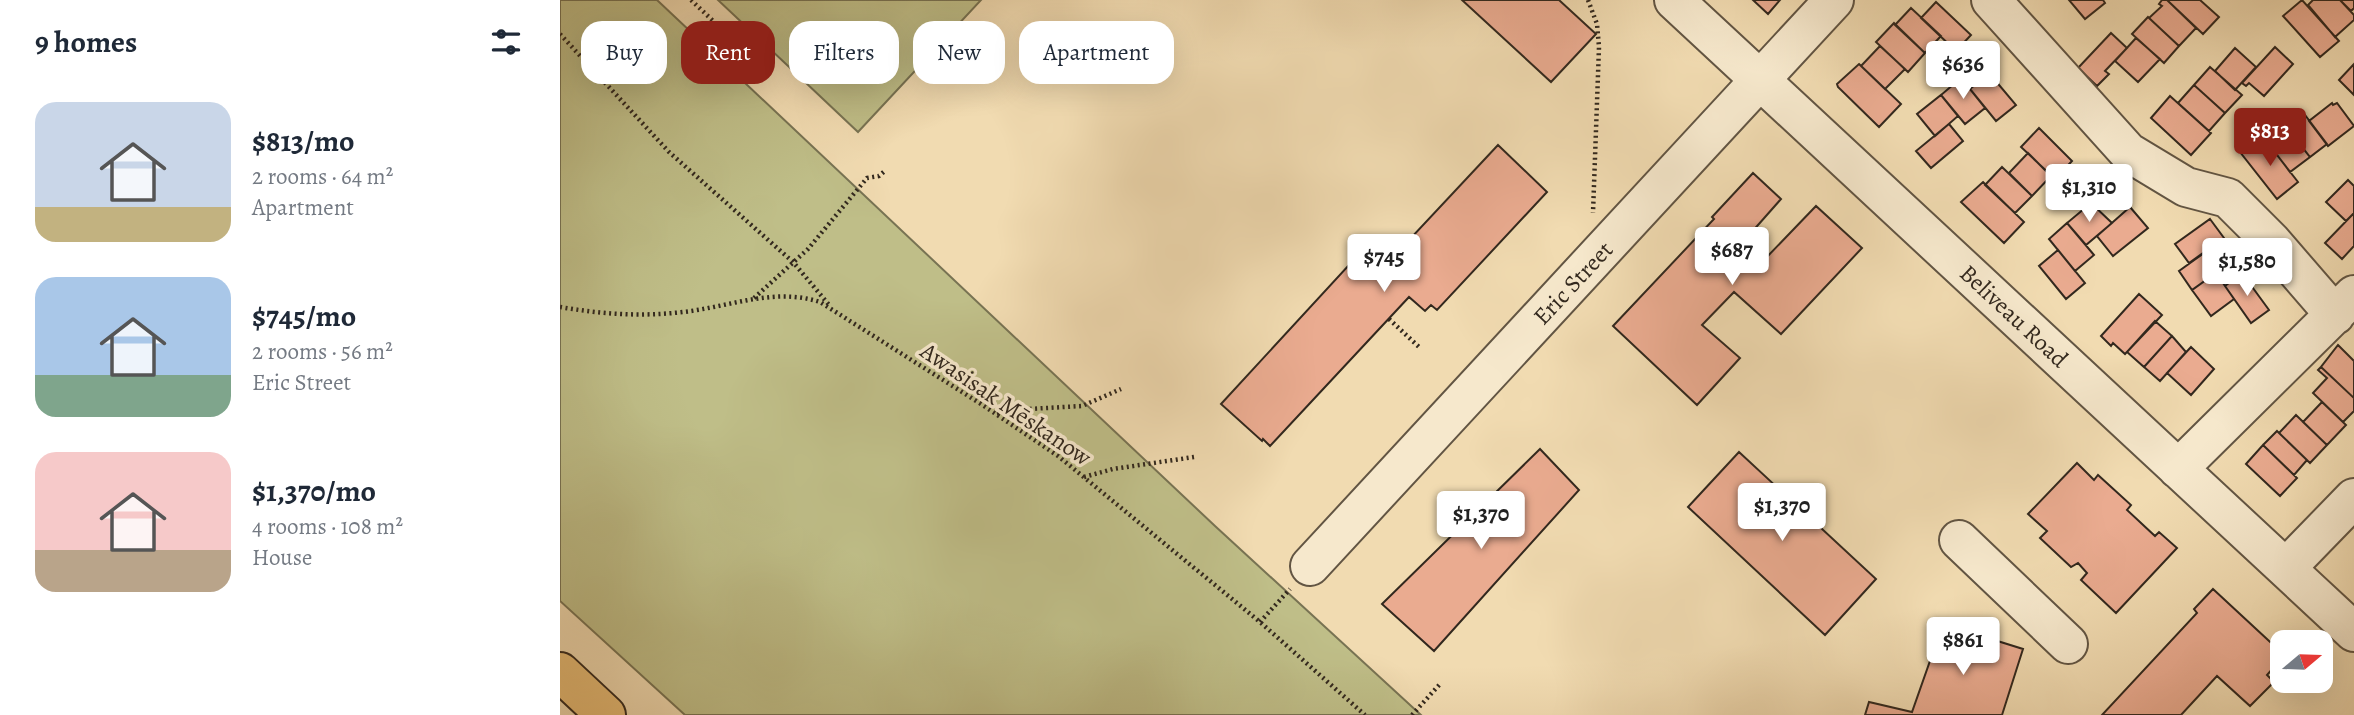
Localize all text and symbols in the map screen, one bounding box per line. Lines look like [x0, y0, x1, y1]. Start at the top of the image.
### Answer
chip: Buy [581, 21, 667, 84]
chip: Rent [681, 21, 775, 84]
chip: Filters [789, 21, 899, 84]
chip: New [913, 21, 1005, 84]
chip: Apartment [1019, 21, 1174, 84]
text: 9 homes [35, 22, 137, 62]
icon: filters [487, 23, 525, 61]
pin: $636 [1922, 42, 2004, 101]
text: $636 [1942, 48, 1984, 79]
pin: $813 [2229, 108, 2311, 168]
text: $813 [2250, 115, 2290, 146]
text: $813/mo [252, 121, 355, 161]
icon: home [91, 130, 175, 214]
text: 2 rooms · 64 m² [252, 161, 393, 192]
pin: $1,310 [2032, 164, 2146, 224]
text: $1,310 [2062, 171, 2116, 202]
text: Apartment [252, 192, 354, 223]
pin: $687 [1691, 228, 1773, 287]
pin: $745 [1343, 234, 1425, 294]
street label: Eric Street [1526, 234, 1620, 332]
text: $687 [1711, 234, 1753, 265]
pin: $1,580 [2190, 238, 2304, 298]
text: $745 [1363, 241, 1405, 272]
text: $1,580 [2218, 245, 2276, 276]
street label: Beliveau Road [1953, 257, 2075, 375]
text: $745/mo [252, 296, 356, 336]
icon: home [91, 305, 175, 389]
street label: Awasisak Mēskanow [913, 334, 1098, 473]
text: 2 rooms · 56 m² [252, 336, 393, 367]
text: Eric Street [252, 367, 351, 398]
text: $1,370/mo [252, 471, 376, 511]
icon: home [91, 480, 175, 564]
pin: $1,370 [1725, 484, 1839, 543]
text: $1,370 [1754, 490, 1810, 521]
pin: $1,370 [1424, 491, 1538, 551]
text: $1,370 [1453, 498, 1509, 529]
text: 4 rooms · 108 m² [252, 511, 403, 542]
text: House [252, 542, 312, 573]
pin: $861 [1922, 618, 2004, 677]
text: $861 [1943, 624, 1983, 655]
north arrow [2270, 630, 2333, 693]
map controls [2270, 630, 2333, 693]

